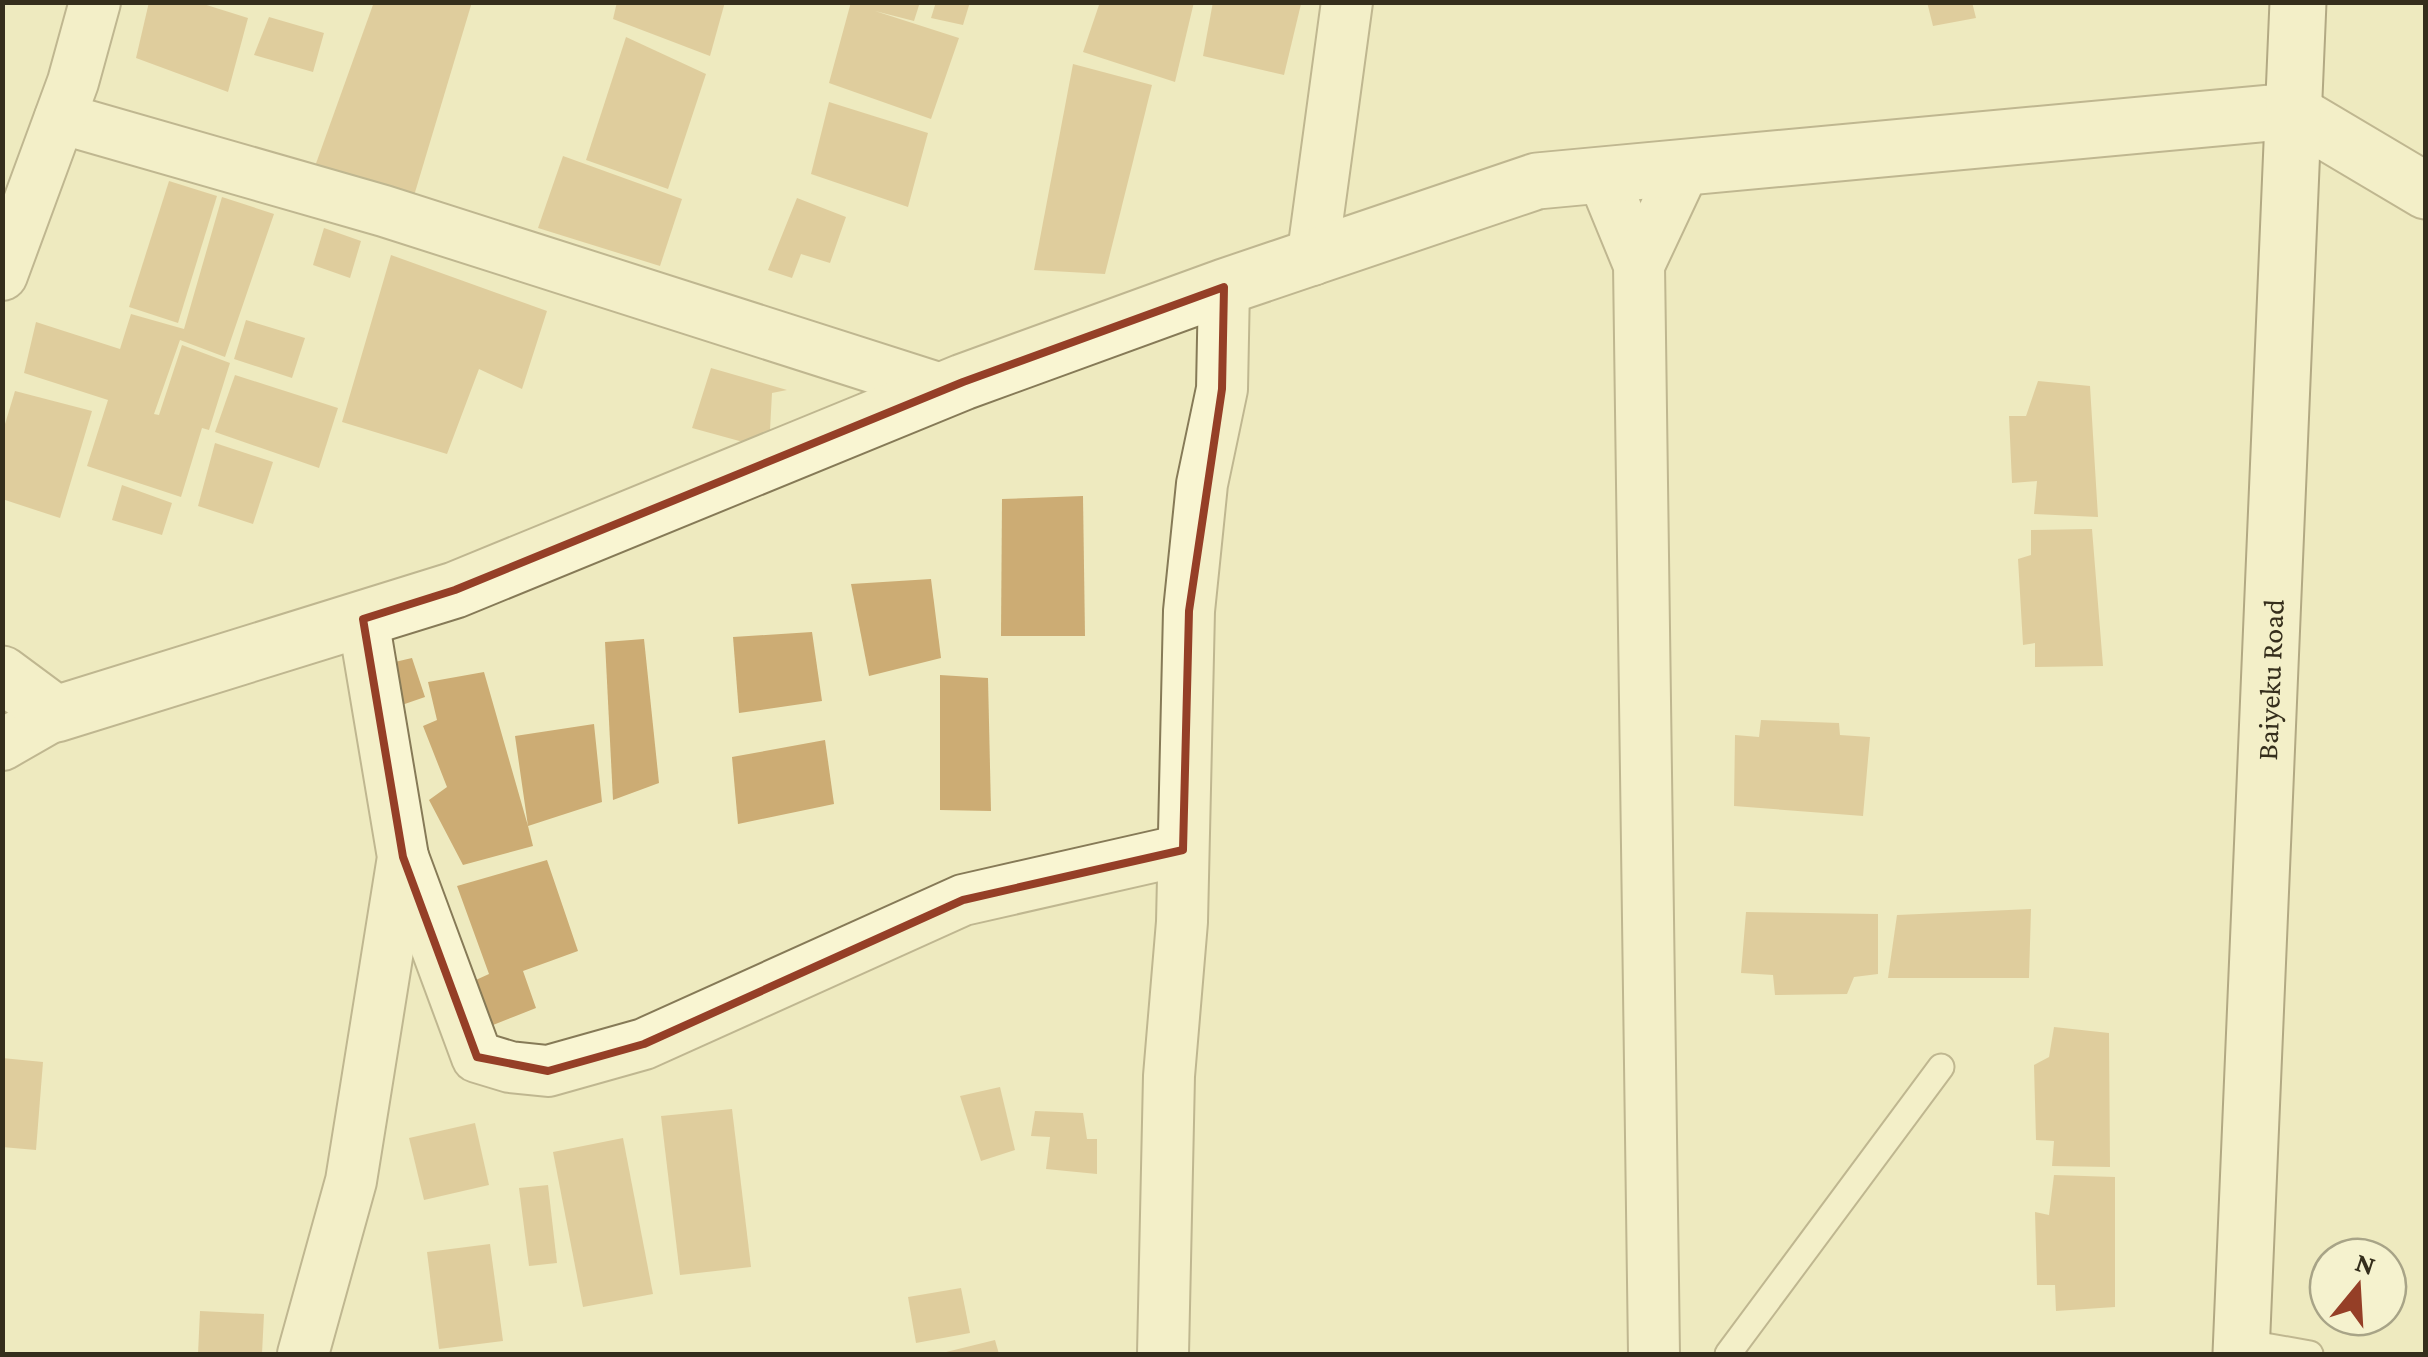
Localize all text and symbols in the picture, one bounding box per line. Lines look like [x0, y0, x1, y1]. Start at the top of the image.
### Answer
street label: Baiyeku Road [2250, 598, 2289, 761]
north arrow [2308, 1237, 2408, 1337]
text: N [2352, 1246, 2379, 1281]

